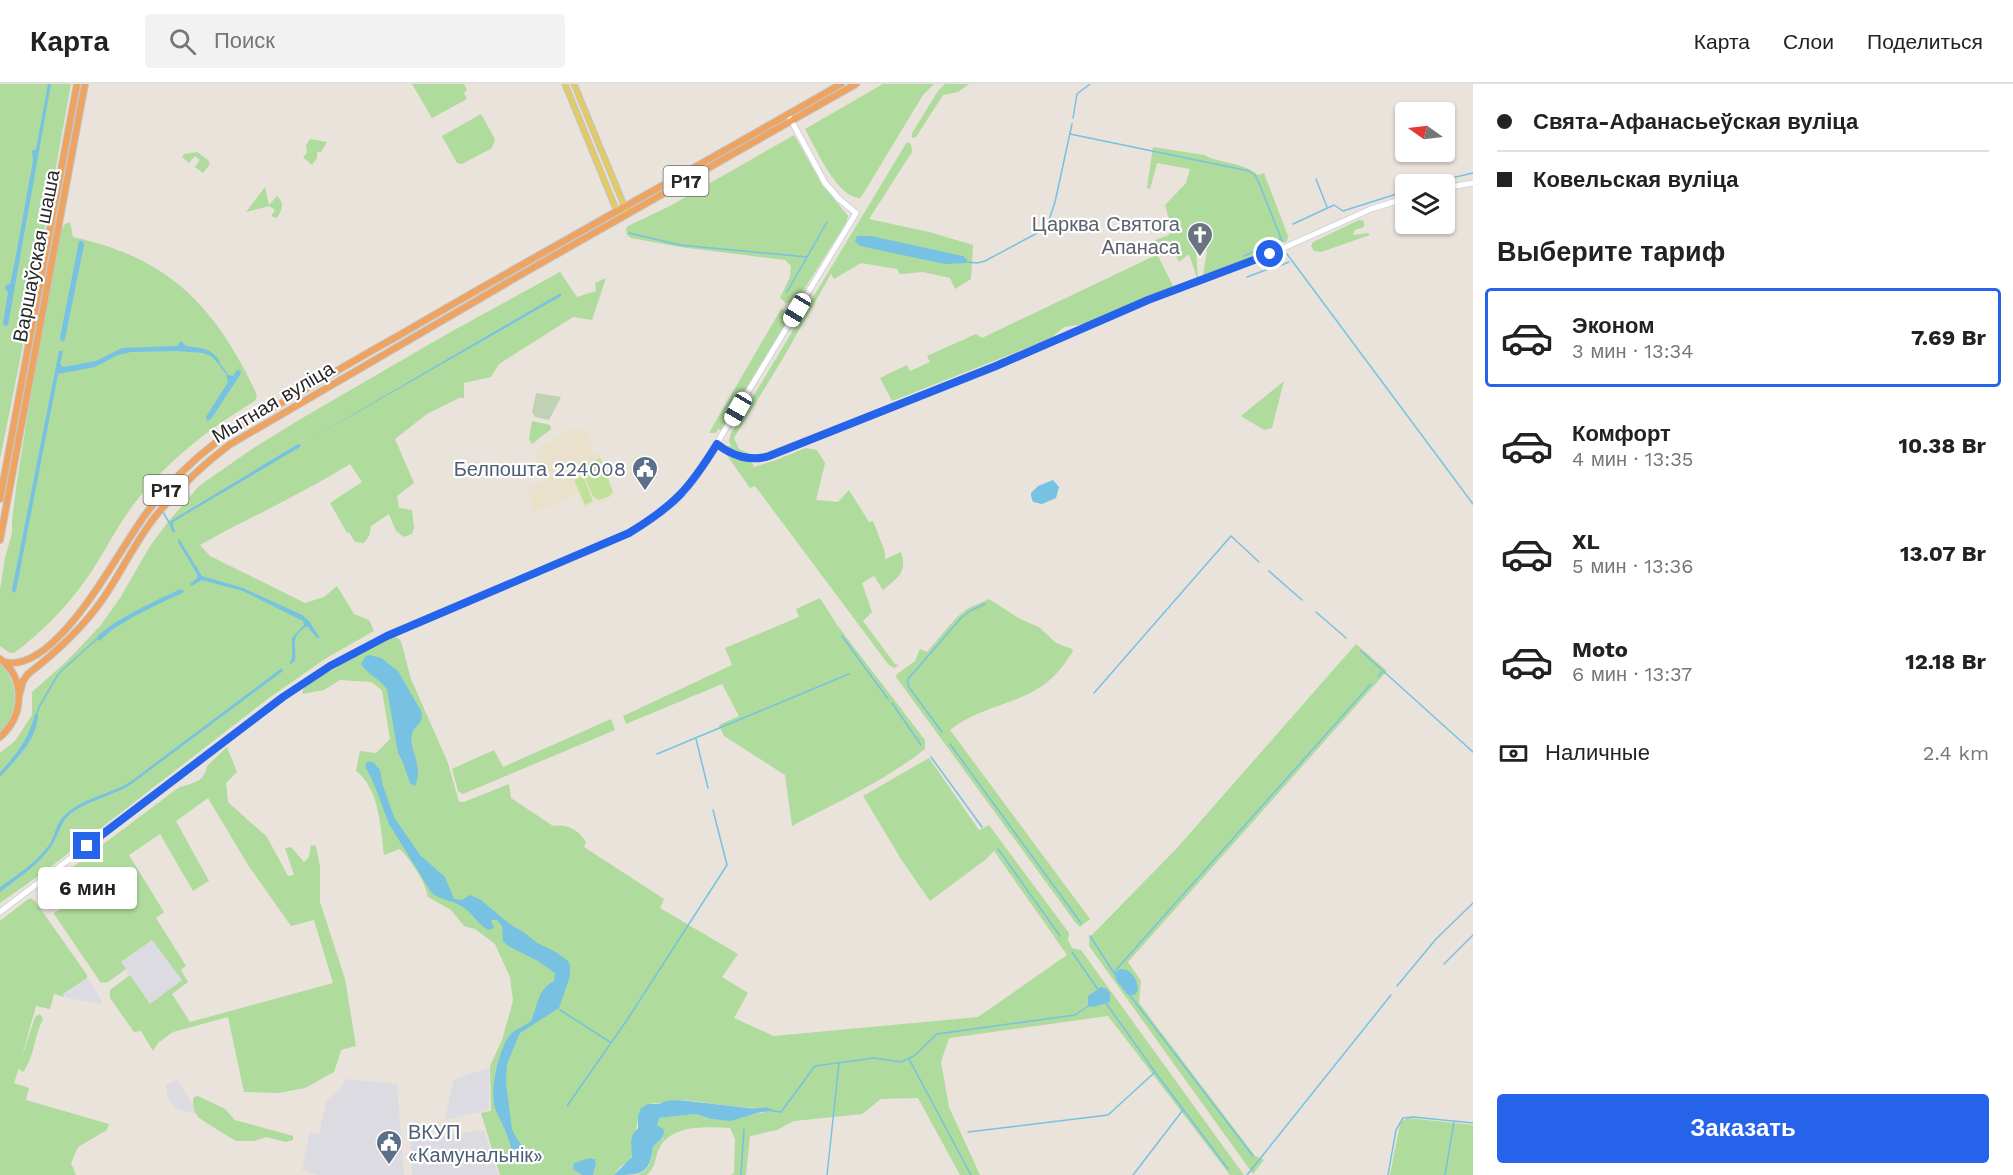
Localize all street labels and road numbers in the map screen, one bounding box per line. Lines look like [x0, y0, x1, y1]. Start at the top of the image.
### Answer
road number: Р17 [664, 166, 708, 196]
street label: Варшаўская шаша [8, 167, 65, 344]
street label: Мытная вуліца [207, 356, 339, 448]
road number: Р17 [144, 475, 188, 505]

